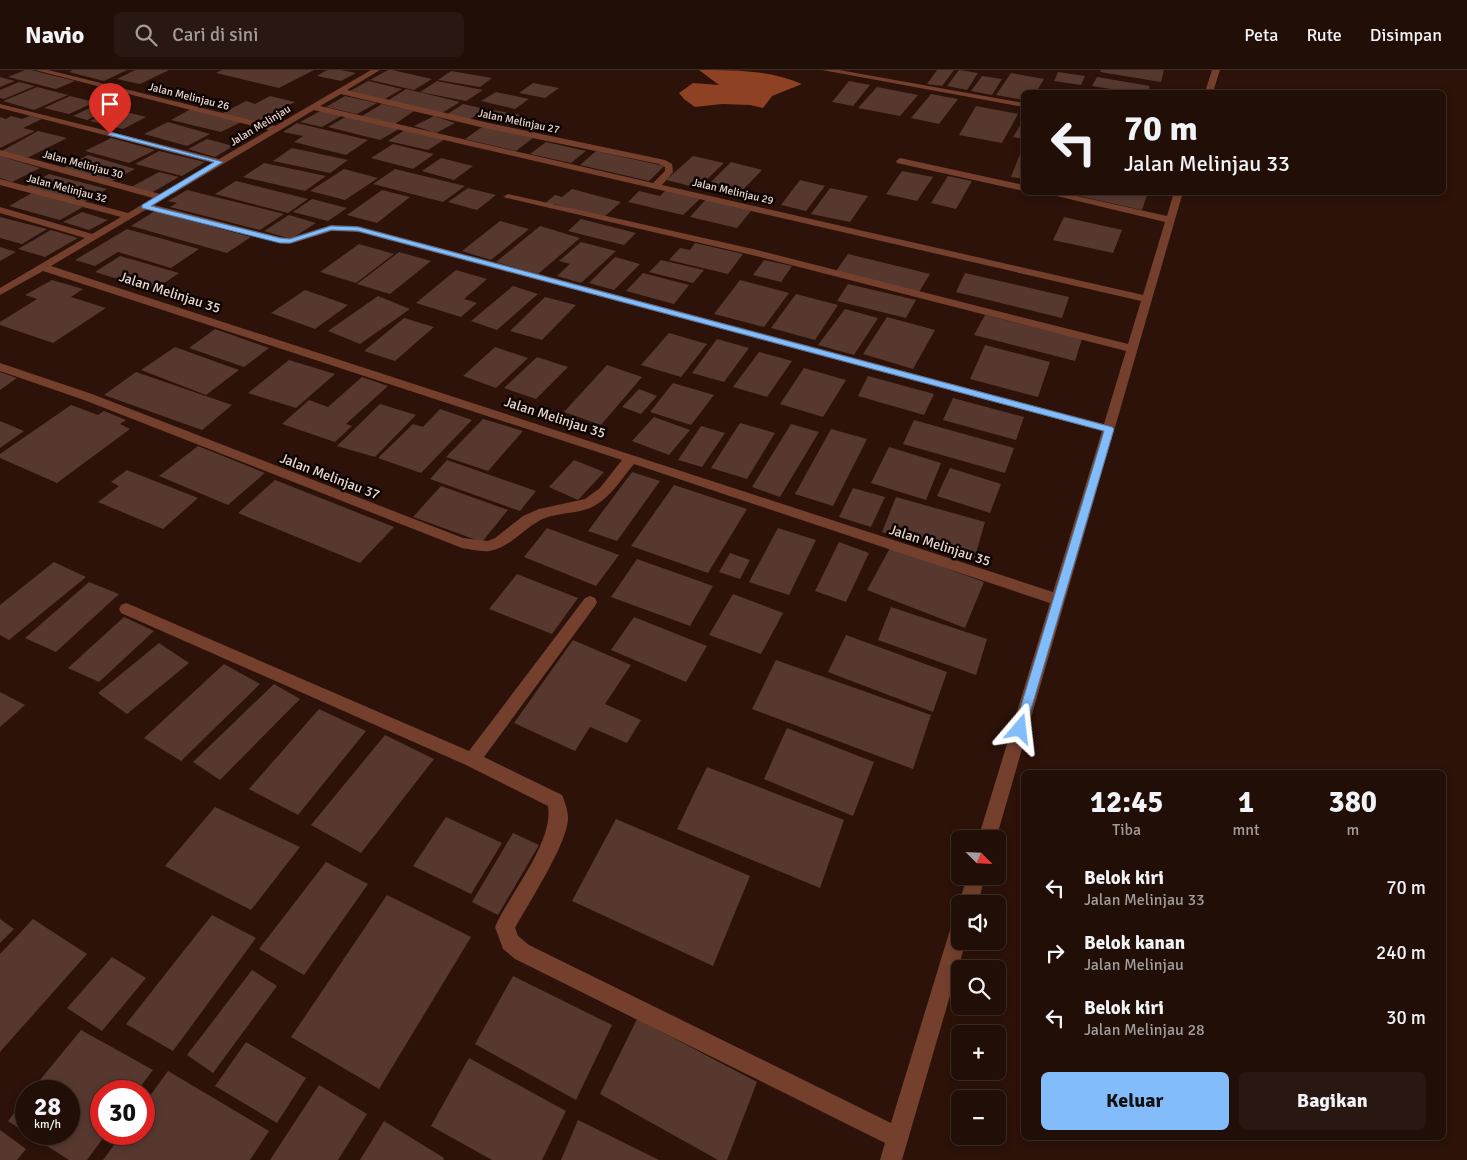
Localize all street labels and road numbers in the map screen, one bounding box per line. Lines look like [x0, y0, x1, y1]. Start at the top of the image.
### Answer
street label: Jalan Melinjau 26 [147, 80, 231, 113]
street label: Jalan Melinjau [227, 102, 293, 149]
street label: Jalan Melinjau 27 [477, 107, 561, 136]
street label: Jalan Melinjau 30 [41, 147, 125, 182]
street label: Jalan Melinjau 32 [25, 171, 109, 206]
street label: Jalan Melinjau 29 [691, 176, 775, 207]
street label: Jalan Melinjau 35 [117, 268, 223, 317]
street label: Jalan Melinjau 35 [502, 393, 608, 442]
street label: Jalan Melinjau 37 [277, 450, 382, 503]
street label: Jalan Melinjau 35 [887, 521, 993, 570]

